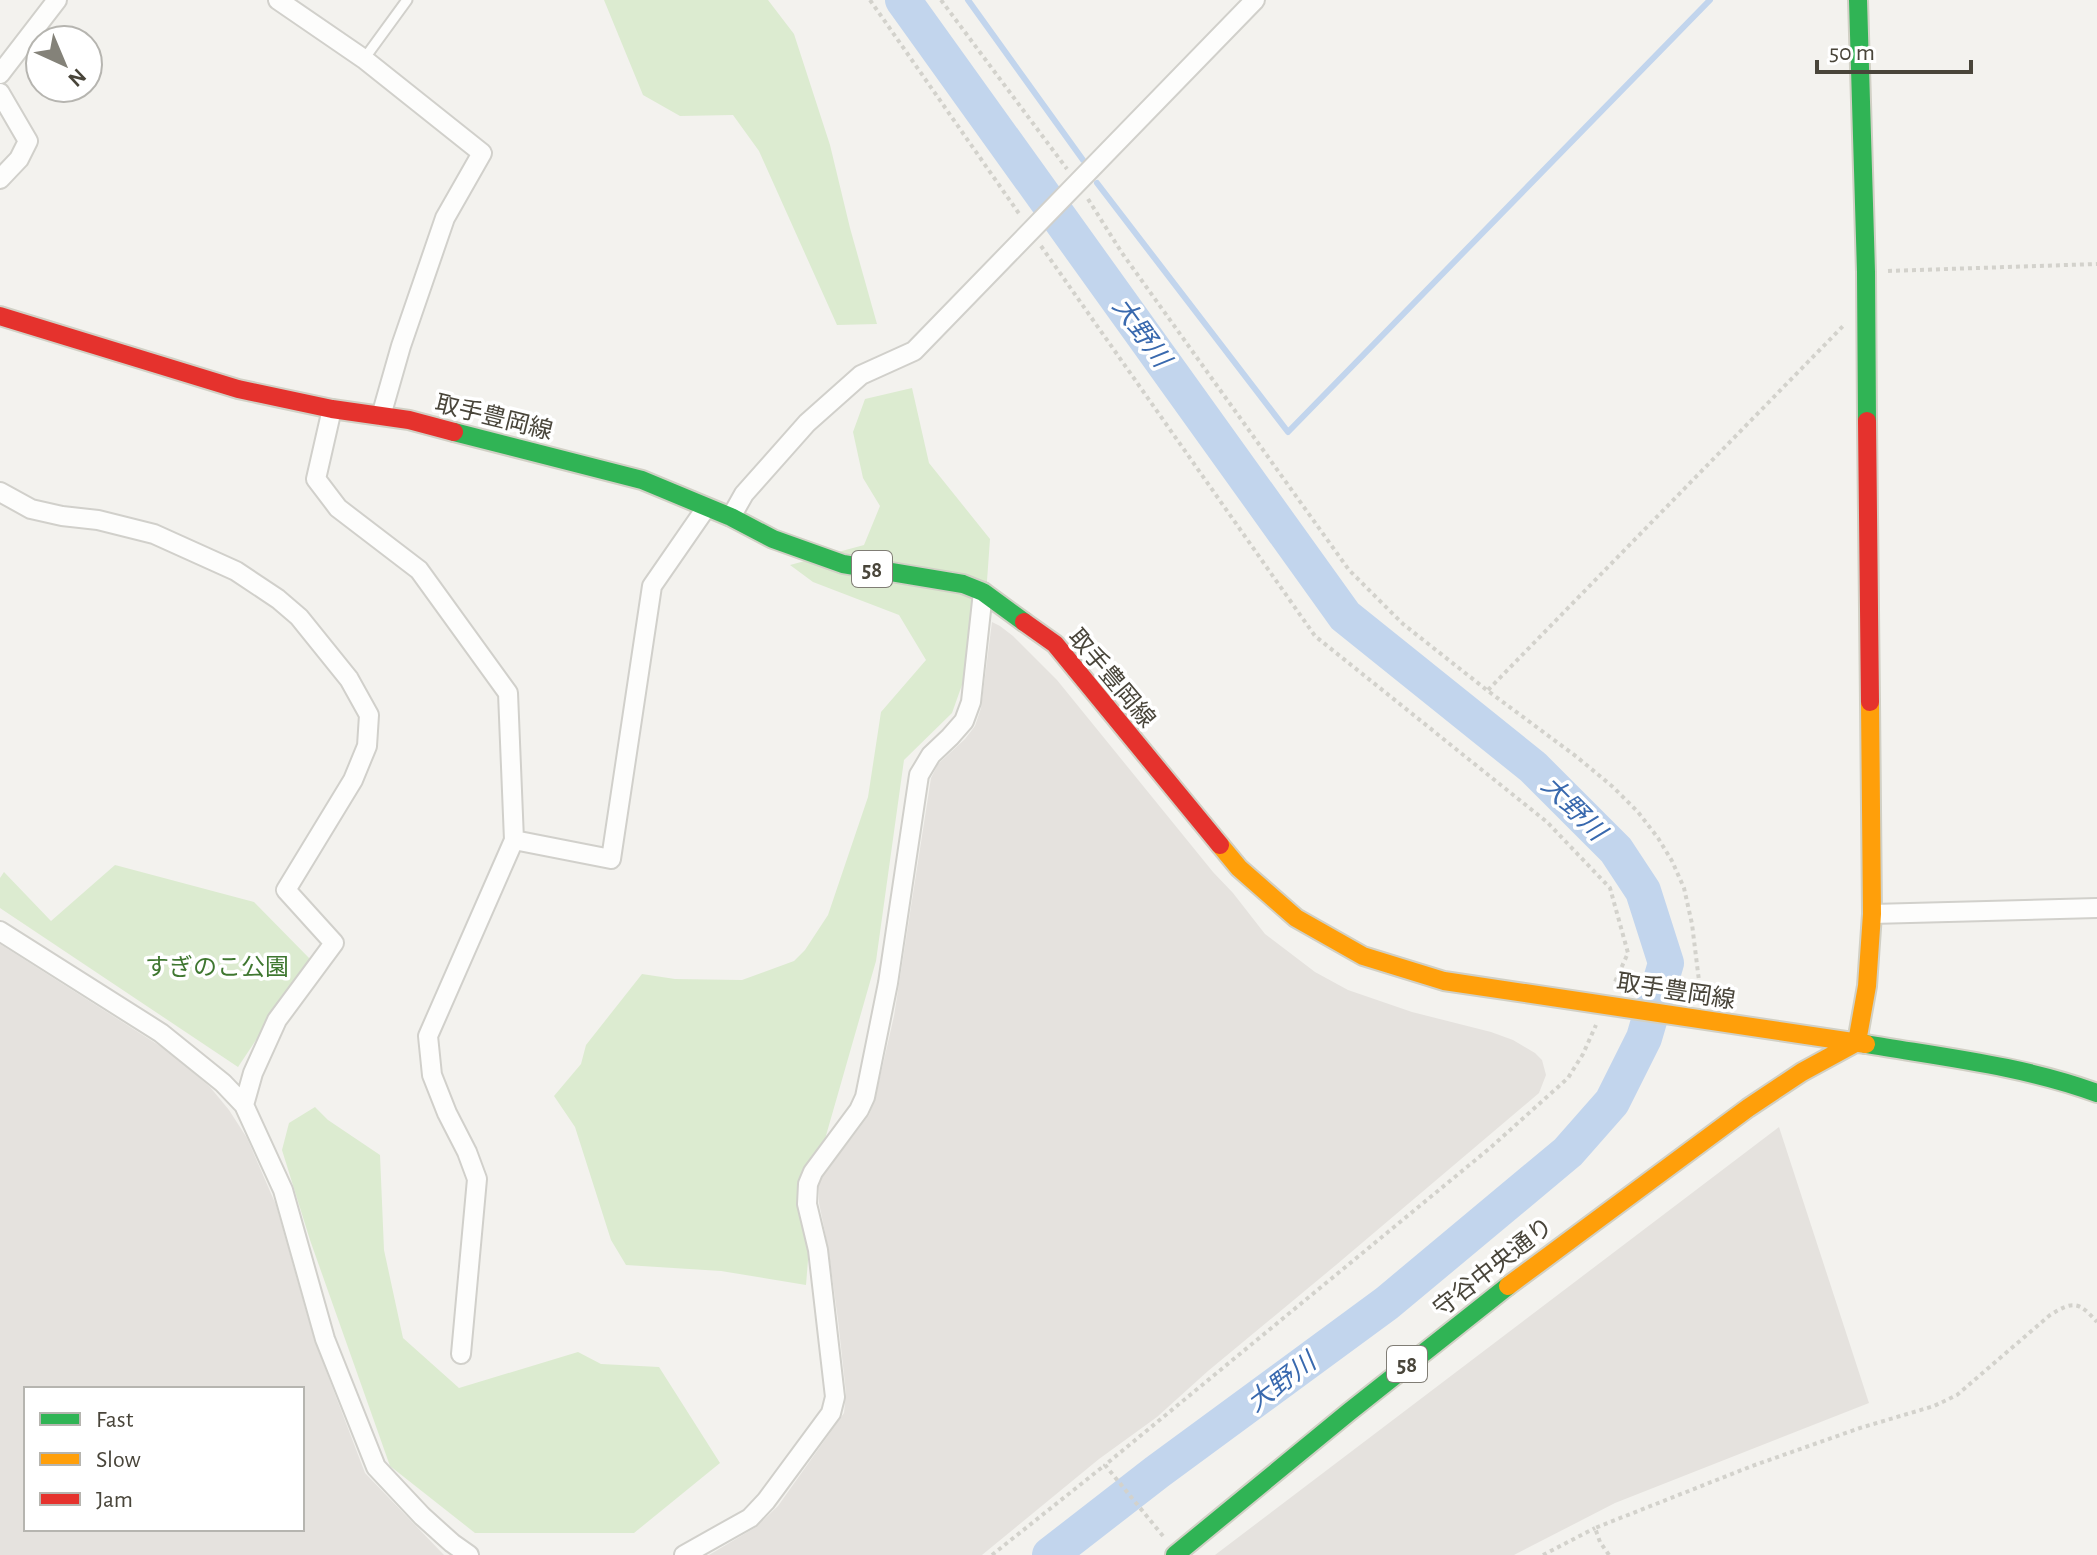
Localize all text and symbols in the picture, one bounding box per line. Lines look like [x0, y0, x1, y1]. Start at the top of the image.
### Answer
north arrow [24, 24, 104, 104]
scale bar [1817, 24, 1971, 74]
text: 50 m [1829, 41, 1875, 65]
text: N [64, 64, 90, 91]
water label: 大野川 [1108, 293, 1177, 374]
street label: 取手豊岡線 [433, 390, 555, 444]
road number: 58 [852, 551, 892, 587]
street label: 取手豊岡線 [1063, 624, 1161, 732]
water label: 大野川 [1537, 771, 1613, 848]
park label: すぎのこ公園 [145, 954, 289, 980]
street label: 取手豊岡線 [1615, 969, 1737, 1013]
street label: 守谷中央通り [1428, 1212, 1558, 1322]
water label: 大野川 [1242, 1346, 1323, 1417]
road number: 58 [1387, 1346, 1427, 1382]
legend [24, 1387, 304, 1531]
text: Fast [96, 1408, 134, 1432]
text: Slow [96, 1448, 141, 1472]
text: Jam [96, 1488, 133, 1512]

